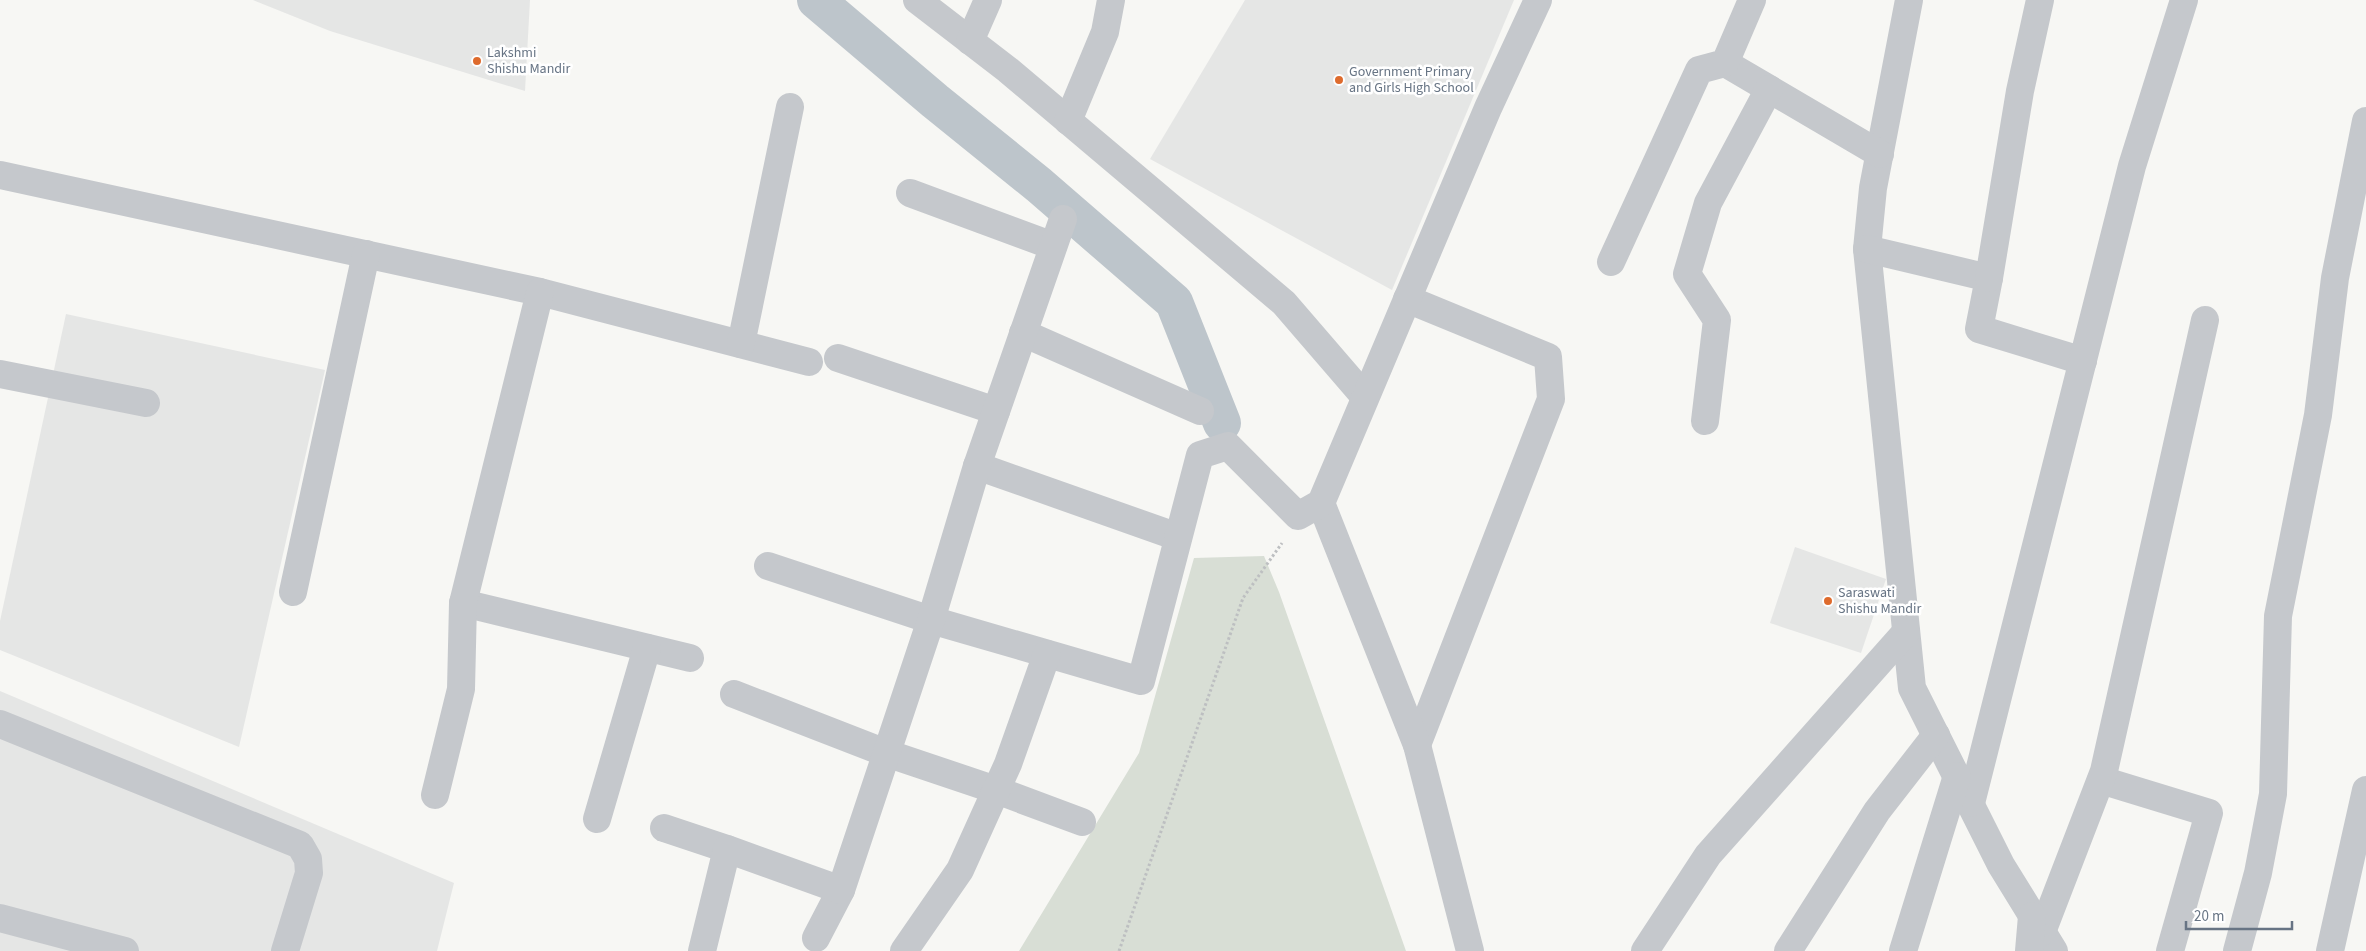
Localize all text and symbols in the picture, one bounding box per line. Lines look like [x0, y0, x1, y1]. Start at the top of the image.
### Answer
place label: Lakshmi Shishu Mandir [487, 43, 571, 79]
marker: Lakshmi Shishu Mandir [471, 55, 483, 67]
place label: Government Primary and Girls High School [1349, 62, 1474, 98]
marker: Government Primary and Girls High School [1333, 74, 1345, 86]
place label: Saraswati Shishu Mandir [1838, 583, 1922, 619]
marker: Saraswati Shishu Mandir [1822, 595, 1834, 607]
scale bar [2186, 898, 2292, 930]
text: 20 m [2194, 906, 2224, 927]

